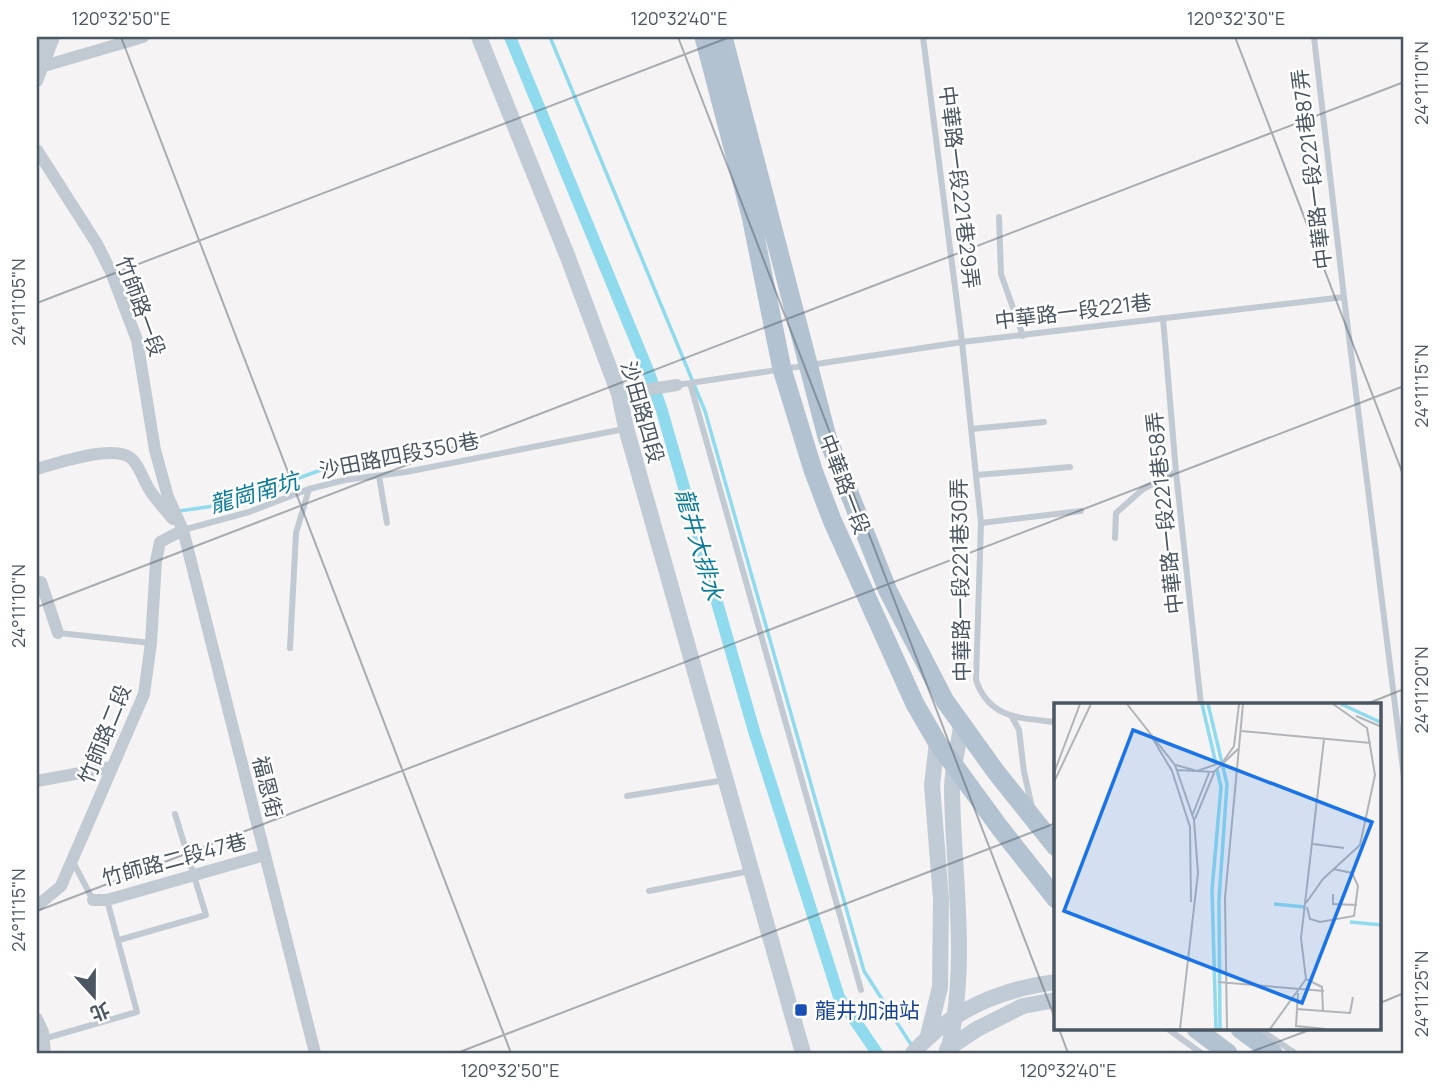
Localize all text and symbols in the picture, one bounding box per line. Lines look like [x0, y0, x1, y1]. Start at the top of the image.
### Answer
text: 120°32'50"E [71, 6, 171, 30]
text: 120°32'40"E [630, 6, 728, 30]
text: 120°32'30"E [1187, 6, 1285, 30]
text: 24°11'10"N [1409, 41, 1433, 125]
street label: 中華路一段221巷87弄 [1285, 67, 1337, 271]
street label: 中華路一段221巷29弄 [934, 84, 986, 290]
street label: 竹師路一段 [110, 252, 172, 360]
text: 24°11'05"N [6, 258, 30, 346]
street label: 中華路一段221巷 [993, 287, 1153, 335]
text: 24°11'15"N [1409, 344, 1433, 428]
street label: 沙田路四段 [615, 358, 671, 466]
street label: 中華路一段221巷58弄 [1139, 410, 1189, 616]
street label: 沙田路四段350巷 [317, 426, 481, 484]
street label: 中華路一段 [813, 430, 877, 538]
water label: 龍崗南坑 [205, 463, 306, 520]
street label: 中華路一段221巷30弄 [944, 478, 976, 682]
water label: 龍井大排水 [669, 484, 732, 605]
text: 24°11'10"N [6, 564, 30, 648]
text: 24°11'20"N [1409, 646, 1433, 734]
street label: 竹師路二段 [71, 680, 137, 788]
inset map [1054, 703, 1382, 1030]
street label: 福恩街 [247, 753, 289, 821]
street label: 竹師路二段47巷 [98, 826, 250, 892]
text: 24°11'15"N [6, 868, 30, 952]
text: 24°11'25"N [1409, 951, 1433, 1037]
north arrow [60, 960, 130, 1030]
text: 北 [87, 996, 114, 1027]
place label: 龍井加油站 [815, 996, 920, 1024]
marker: 龍井加油站 [793, 1002, 809, 1018]
text: 120°32'50"E [460, 1058, 560, 1082]
text: 120°32'40"E [1019, 1058, 1117, 1082]

